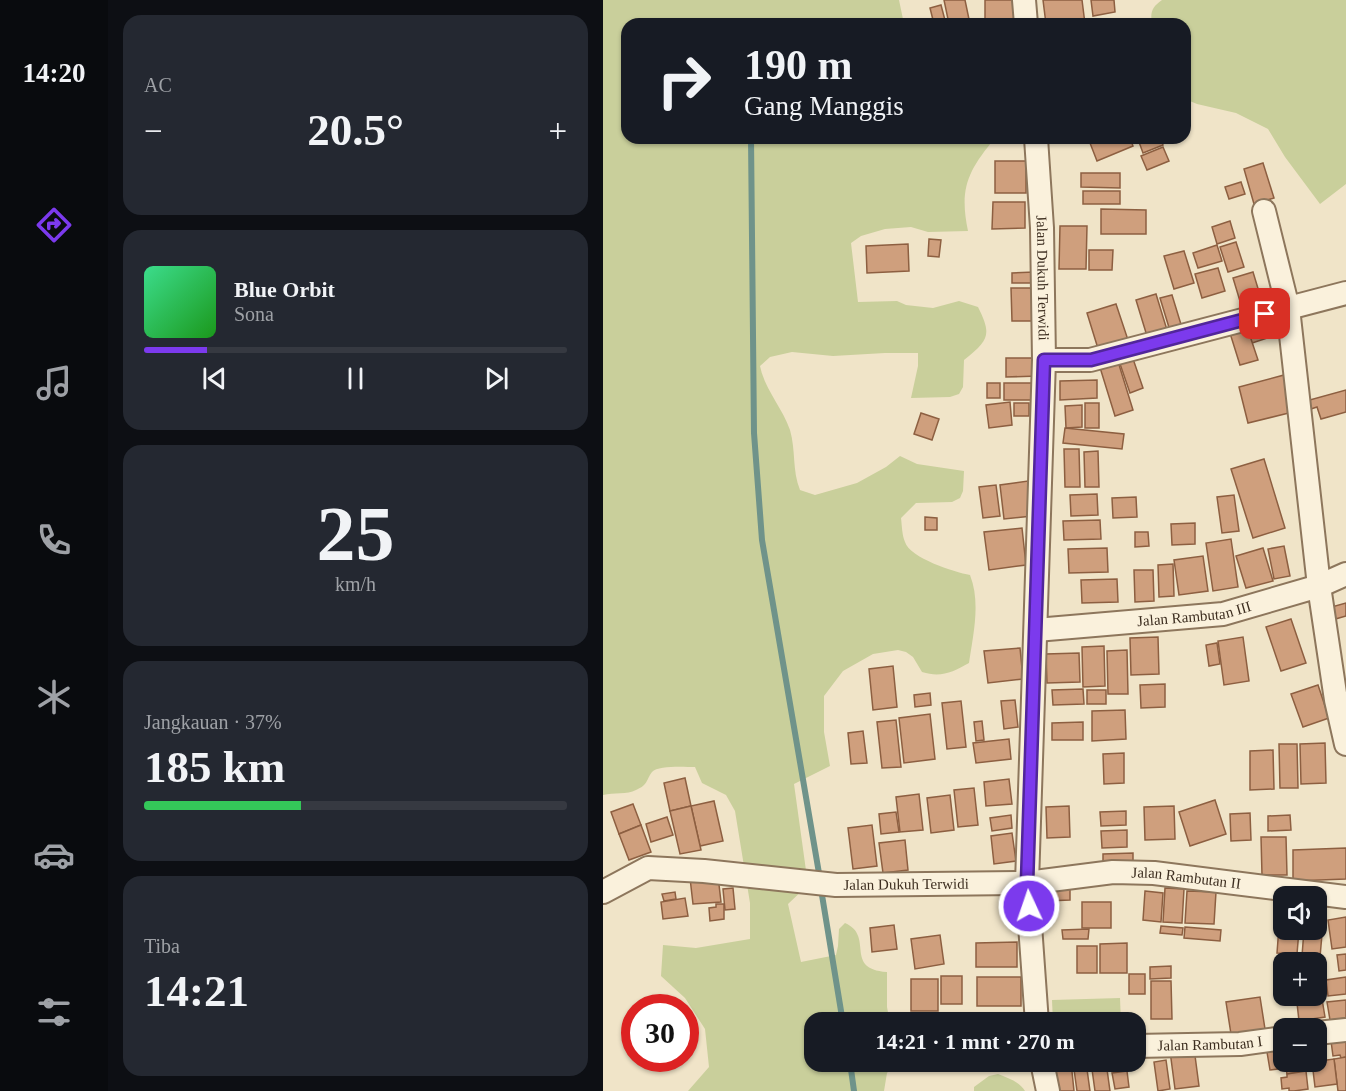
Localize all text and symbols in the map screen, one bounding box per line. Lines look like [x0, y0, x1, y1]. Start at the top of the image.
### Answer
icon: right [645, 42, 723, 120]
text: 190 m [744, 42, 853, 88]
text: 14:20 [23, 58, 86, 88]
text: AC [144, 74, 172, 96]
text: Gang Manggis [744, 91, 904, 121]
text: 20.5° [307, 105, 404, 155]
text: − [144, 113, 163, 149]
text: + [548, 113, 567, 149]
icon: directions [33, 204, 75, 246]
street label: Jalan Dukuh Terwidi [1033, 215, 1052, 341]
text: Blue Orbit [234, 277, 335, 302]
pin [1239, 288, 1290, 339]
icon: arrive [1248, 297, 1281, 330]
text: Sona [234, 303, 274, 325]
icon: music [33, 362, 75, 404]
icon: previous [198, 362, 231, 395]
icon: pause [339, 362, 372, 395]
icon: next [480, 362, 513, 395]
text: 25 [317, 490, 395, 577]
icon: phone [33, 519, 75, 561]
text: km/h [335, 573, 376, 595]
street label: Jalan Rambutan III [1136, 598, 1253, 629]
icon: climate [33, 676, 75, 718]
text: Jangkauan · 37% [144, 711, 282, 733]
text: 185 km [144, 742, 285, 792]
icon: car [33, 834, 75, 876]
street label: Jalan Rambutan II [1131, 864, 1242, 892]
position arrow [997, 874, 1061, 938]
street label: Jalan Dukuh Terwidi [843, 876, 969, 893]
map controls [1273, 886, 1327, 1072]
button: sound [1273, 886, 1327, 940]
text: Tiba [144, 935, 180, 957]
button: + [1273, 952, 1327, 1006]
text: 14:21 [144, 966, 249, 1016]
icon: filters [33, 991, 75, 1033]
speed limit sign: 30 [621, 994, 699, 1072]
button: − [1273, 1018, 1327, 1072]
text: 14:21 · 1 mnt · 270 m [875, 1029, 1075, 1054]
street label: Jalan Rambutan I [1157, 1033, 1263, 1054]

